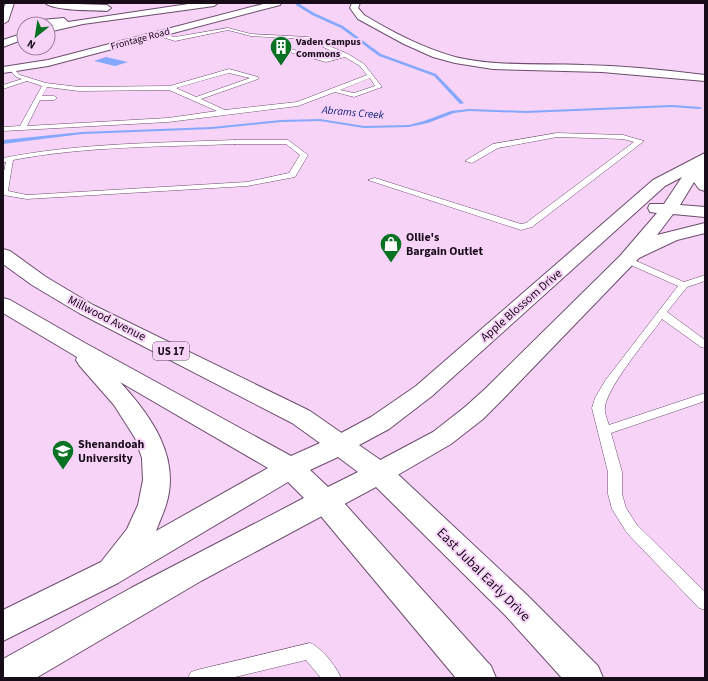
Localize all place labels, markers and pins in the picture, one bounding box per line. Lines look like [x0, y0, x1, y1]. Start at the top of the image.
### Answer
building icon: Vaden Campus Commons [268, 34, 294, 67]
place label: Vaden Campus Commons [295, 35, 361, 61]
place label: Ollie's Bargain Outlet [406, 229, 483, 260]
shop icon: Ollie's Bargain Outlet [378, 231, 404, 264]
place label: Shenandoah University [78, 436, 145, 467]
school or university icon: Shenandoah University [50, 438, 76, 471]

